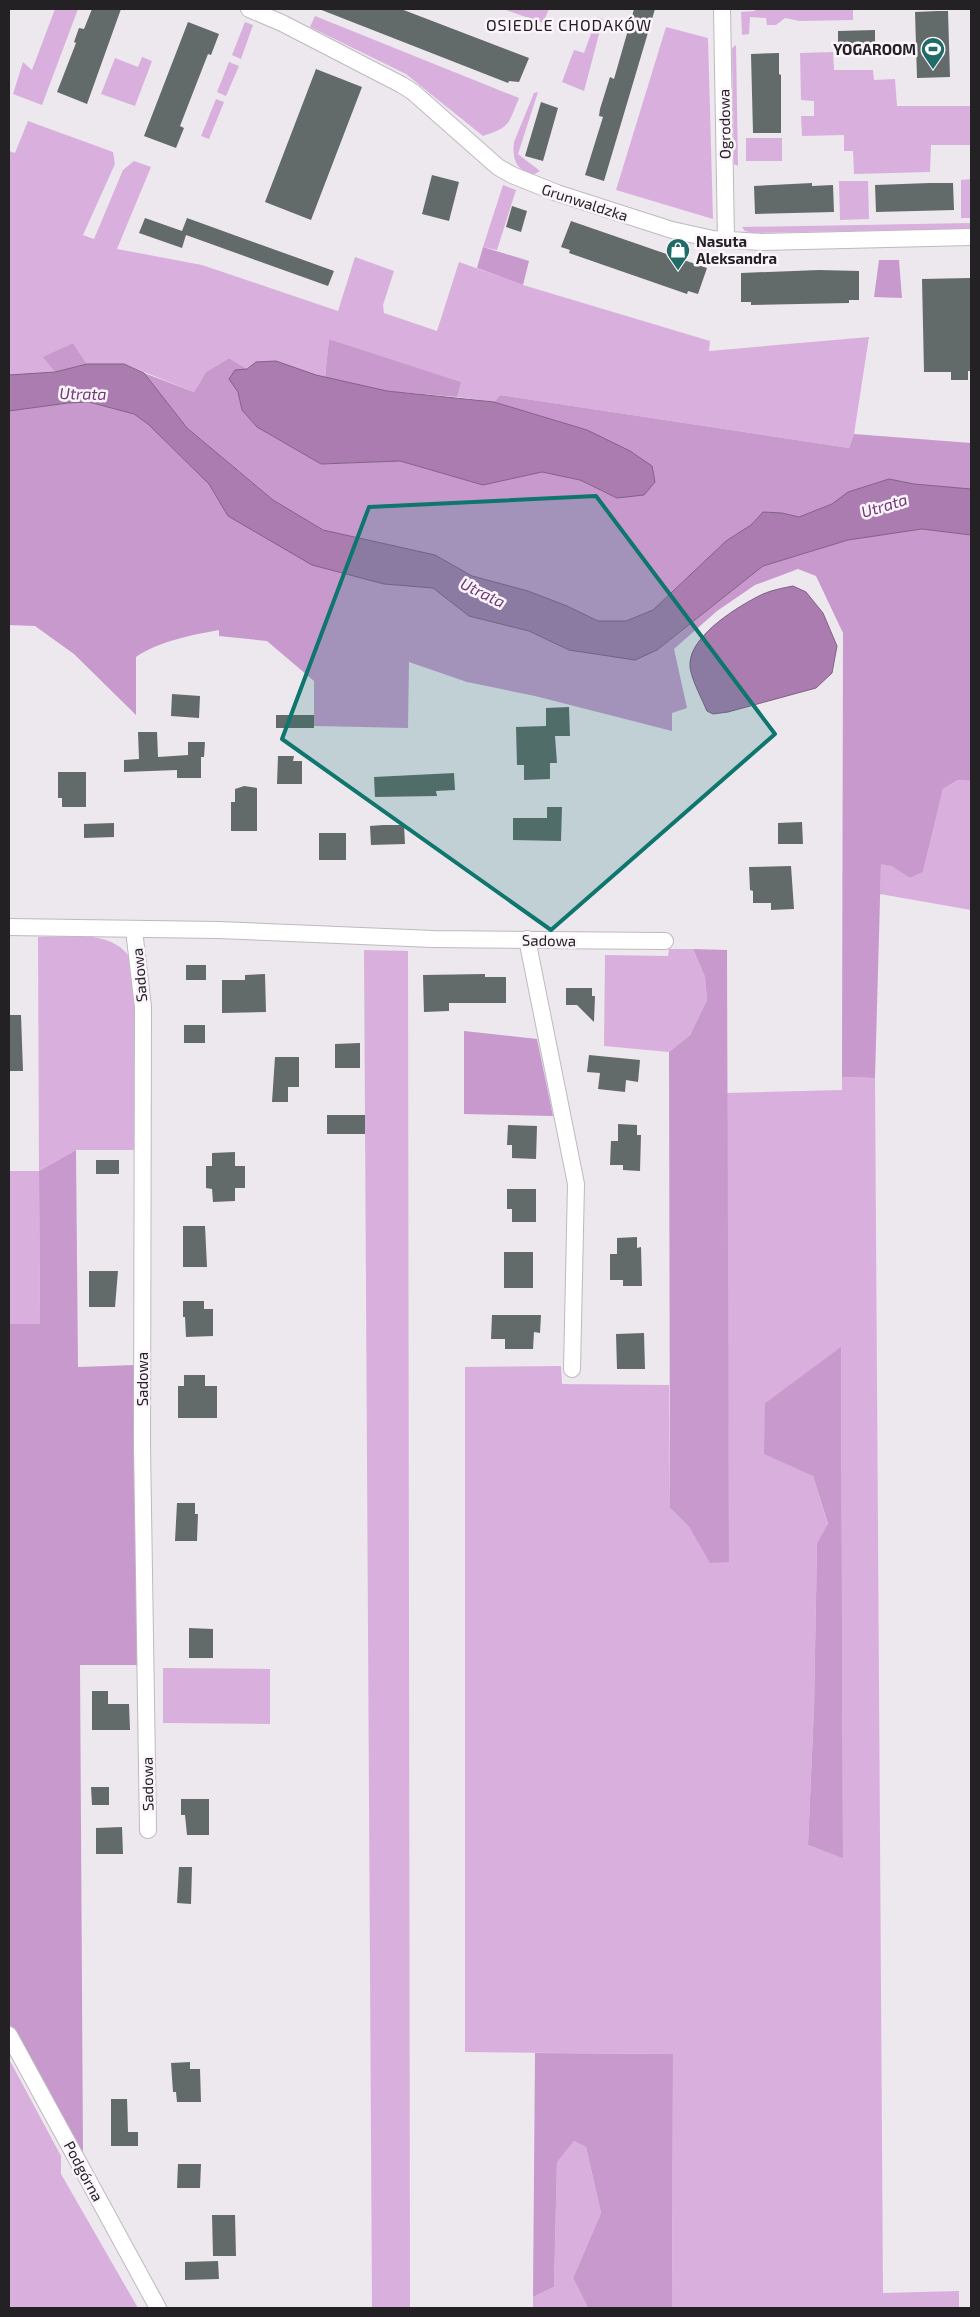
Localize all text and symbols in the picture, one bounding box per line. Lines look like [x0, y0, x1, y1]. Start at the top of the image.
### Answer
district label: OSIEDLE CHODAKÓW [486, 15, 652, 34]
sports icon: YOGAROOM [920, 36, 946, 70]
place label: YOGAROOM [833, 40, 916, 58]
street label: Ogrodowa [714, 89, 734, 159]
street label: Grunwaldzka [540, 180, 630, 224]
place label: Nasuta Aleksandra [696, 232, 777, 267]
shop icon: Nasuta Aleksandra [665, 237, 691, 271]
water label: Utrata [59, 383, 107, 403]
water label: Utrata [859, 489, 909, 521]
water label: Utrata [458, 573, 508, 611]
street label: Sadowa [522, 931, 576, 949]
street label: Sadowa [128, 947, 150, 1003]
street label: Sadowa [133, 1352, 151, 1406]
street label: Sadowa [138, 1757, 156, 1811]
street label: Podgórna [61, 2138, 107, 2204]

